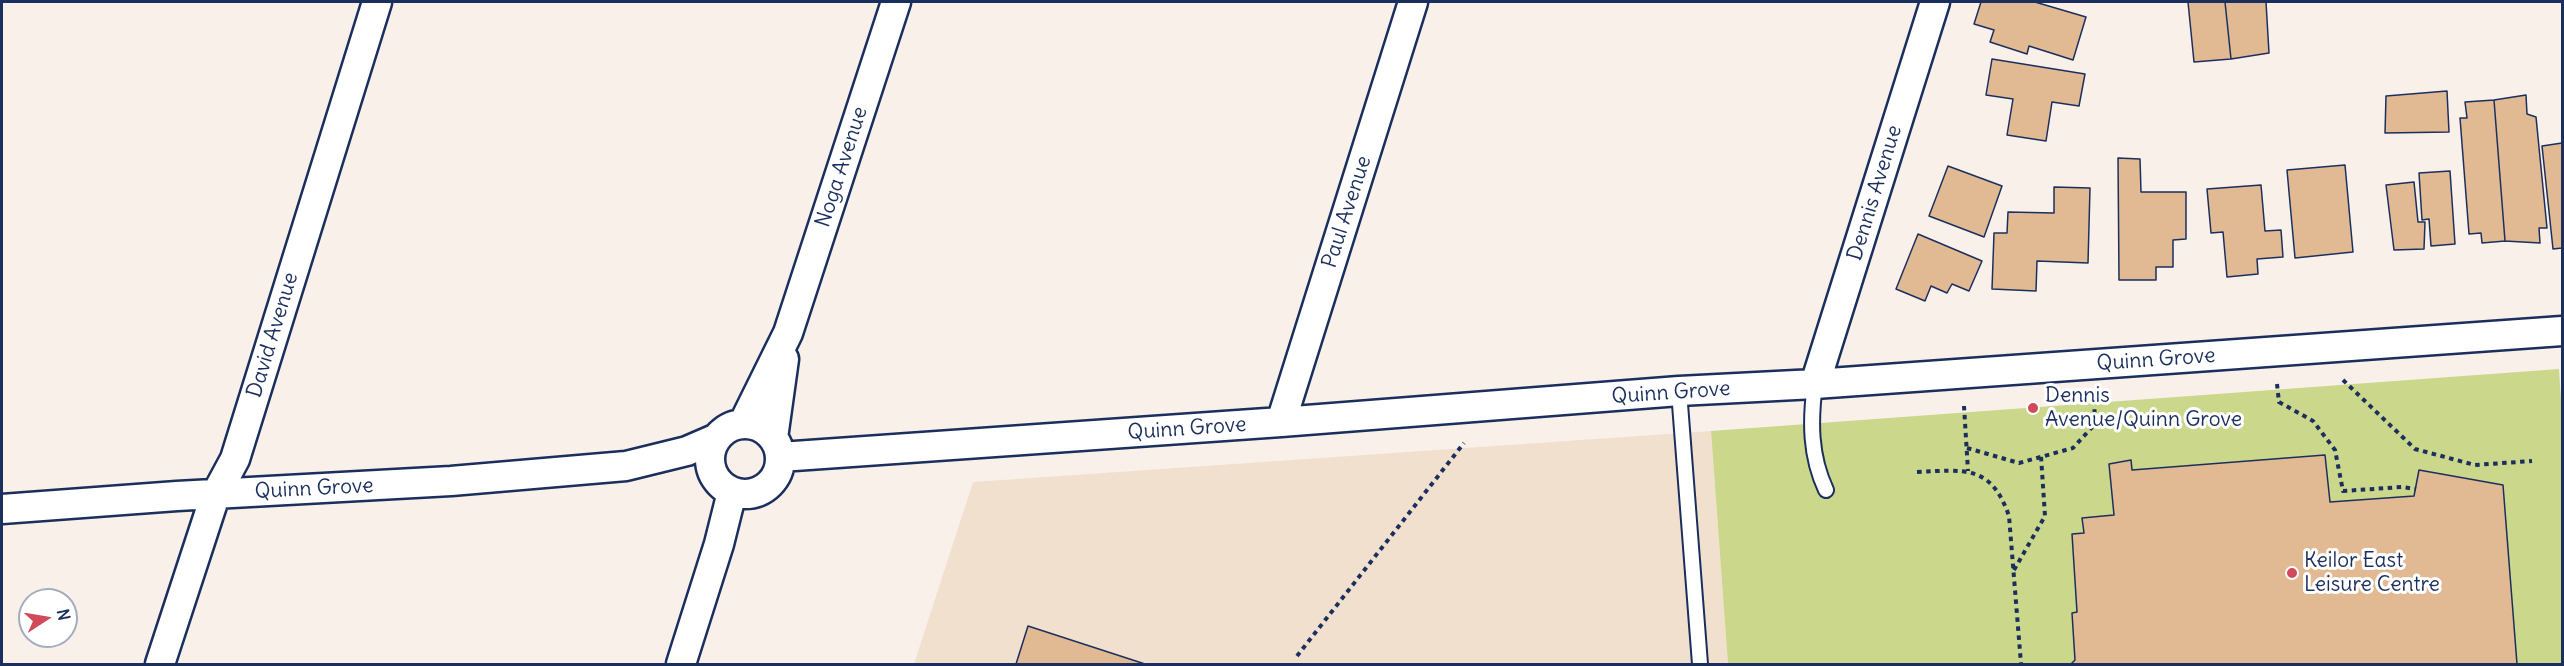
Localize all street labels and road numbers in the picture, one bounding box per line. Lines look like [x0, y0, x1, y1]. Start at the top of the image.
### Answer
street label: Noga Avenue [811, 104, 873, 230]
street label: Dennis Avenue [1842, 122, 1908, 264]
street label: Paul Avenue [1317, 153, 1377, 271]
street label: David Avenue [242, 269, 304, 401]
street label: Quinn Grove [2096, 343, 2216, 377]
street label: Quinn Grove [1611, 376, 1731, 410]
street label: Quinn Grove [1127, 412, 1247, 446]
street label: Quinn Grove [254, 473, 374, 505]

